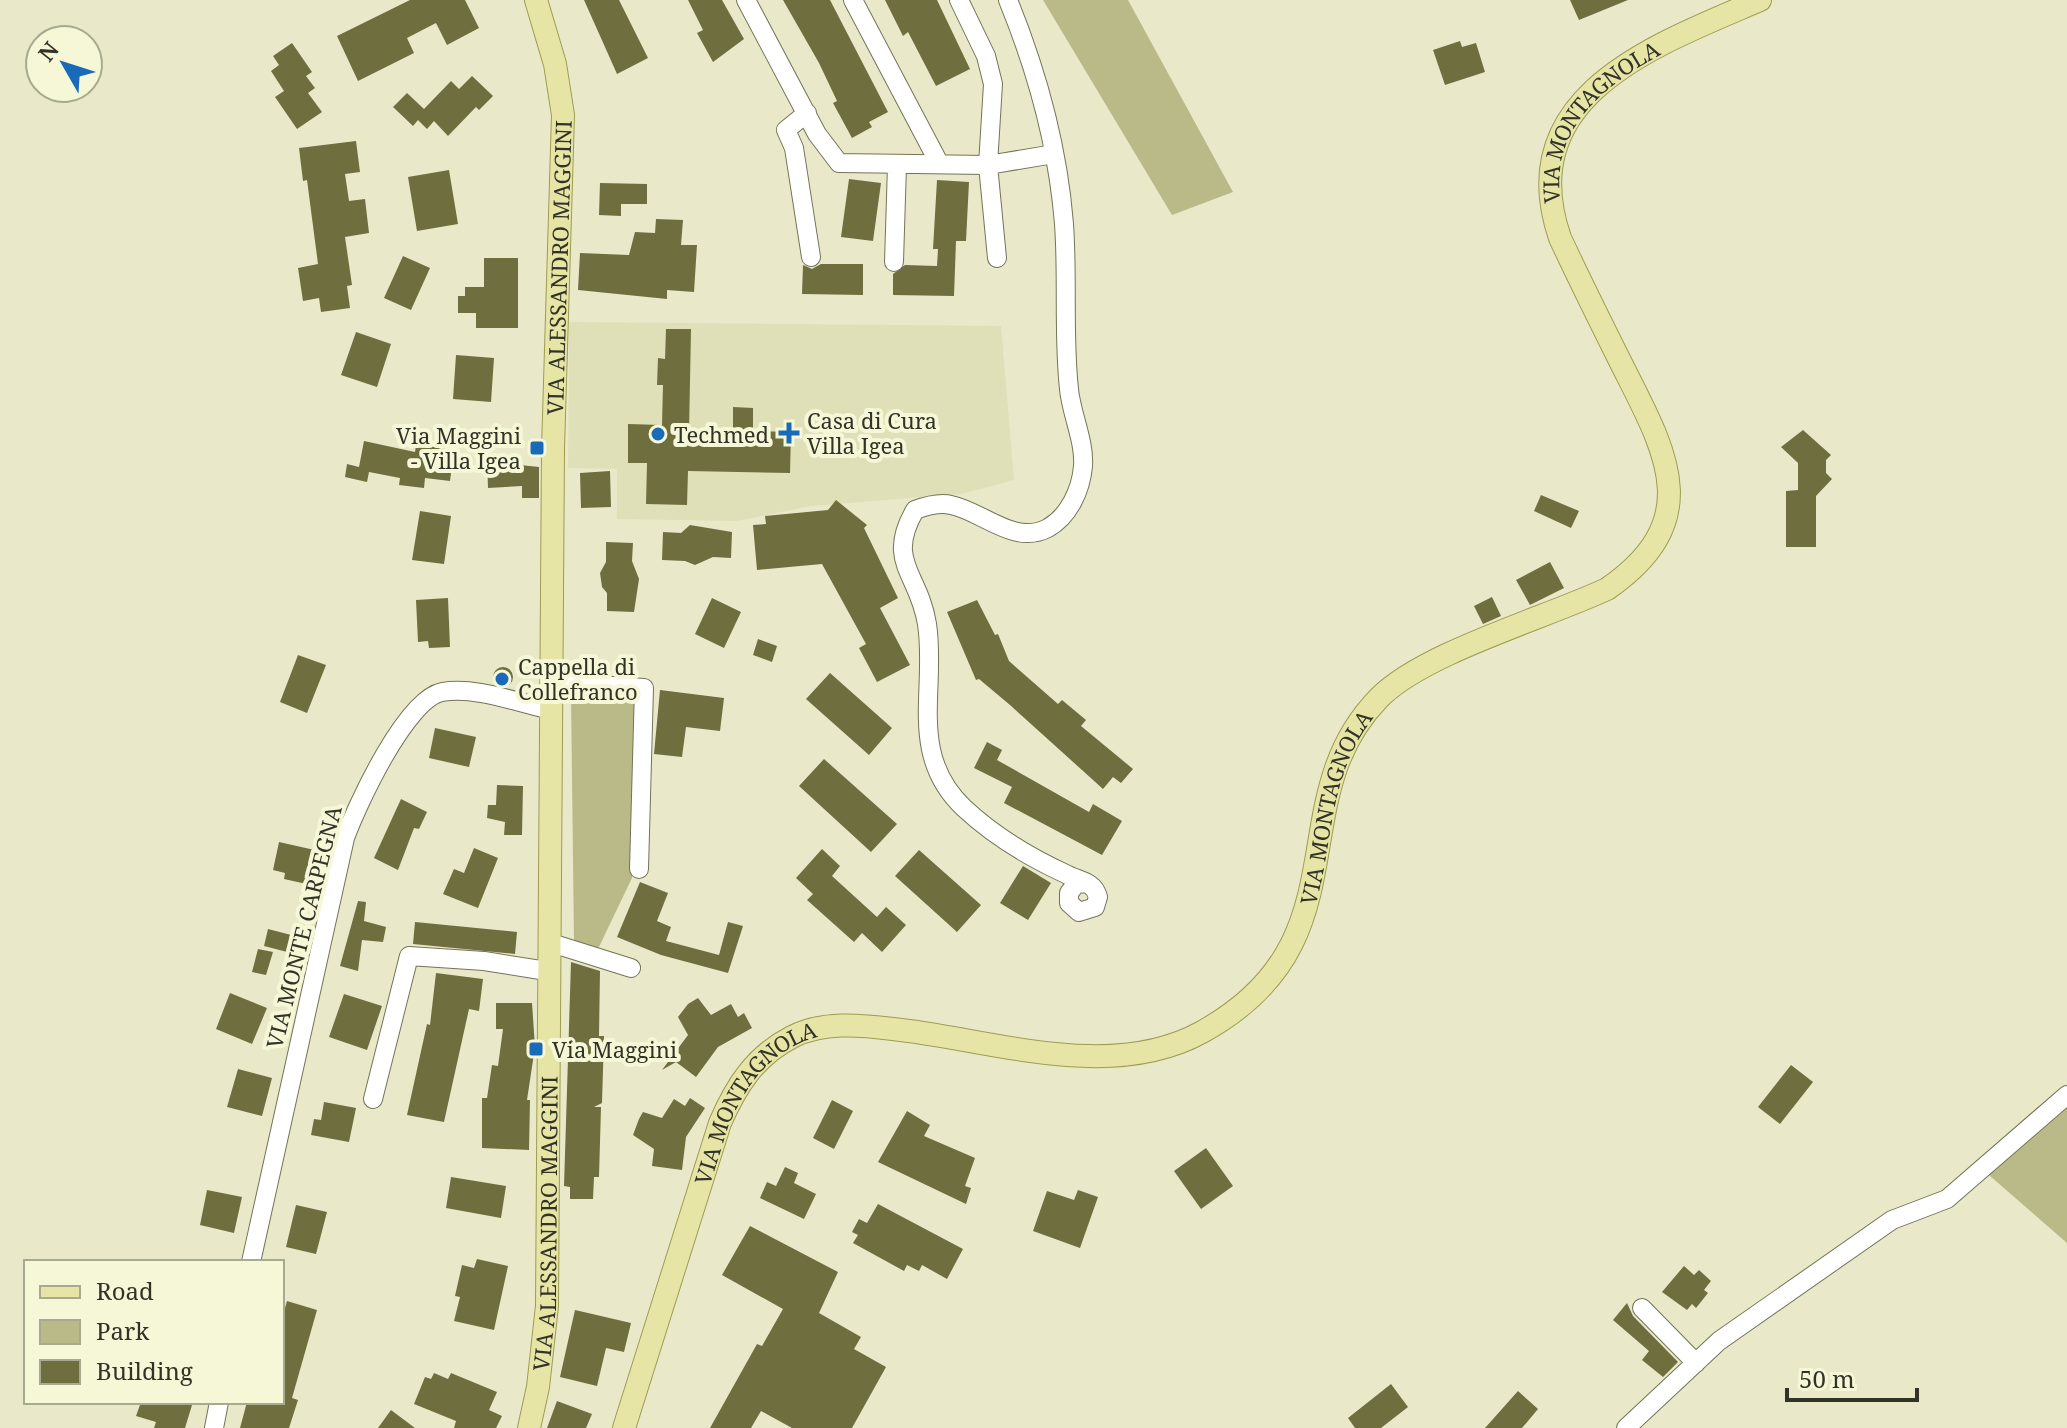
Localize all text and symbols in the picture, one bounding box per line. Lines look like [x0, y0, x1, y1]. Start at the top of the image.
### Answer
north arrow [24, 24, 104, 104]
street label: VIA MONTAGNOLA [1535, 33, 1665, 205]
text: N [31, 35, 65, 67]
street label: VIA ALESSANDRO MAGGINI [539, 120, 578, 416]
place label: Casa di Cura Villa Igea [807, 405, 937, 460]
place label: Techmed [674, 419, 770, 449]
place label: Via Maggini - Villa Igea [396, 420, 521, 475]
marker: Casa di Cura Villa Igea [778, 422, 800, 444]
marker: Techmed [649, 425, 667, 443]
marker: Via Maggini - Villa Igea [528, 439, 546, 457]
place label: Cappella di Collefranco [518, 651, 638, 706]
marker: Cappella di Collefranco [493, 670, 511, 688]
street label: VIA MONTAGNOLA [1292, 703, 1379, 908]
street label: VIA MONTE CARPEGNA [258, 802, 348, 1052]
street label: VIA MONTAGNOLA [687, 1014, 820, 1188]
place label: Via Maggini [552, 1034, 677, 1064]
marker: Via Maggini [527, 1040, 545, 1058]
street label: VIA ALESSANDRO MAGGINI [525, 1076, 564, 1372]
legend [24, 1260, 284, 1404]
text: Road [96, 1274, 154, 1307]
text: Park [96, 1314, 150, 1347]
scale bar [1787, 1352, 1917, 1402]
text: Building [96, 1354, 193, 1387]
text: 50 m [1799, 1362, 1855, 1395]

